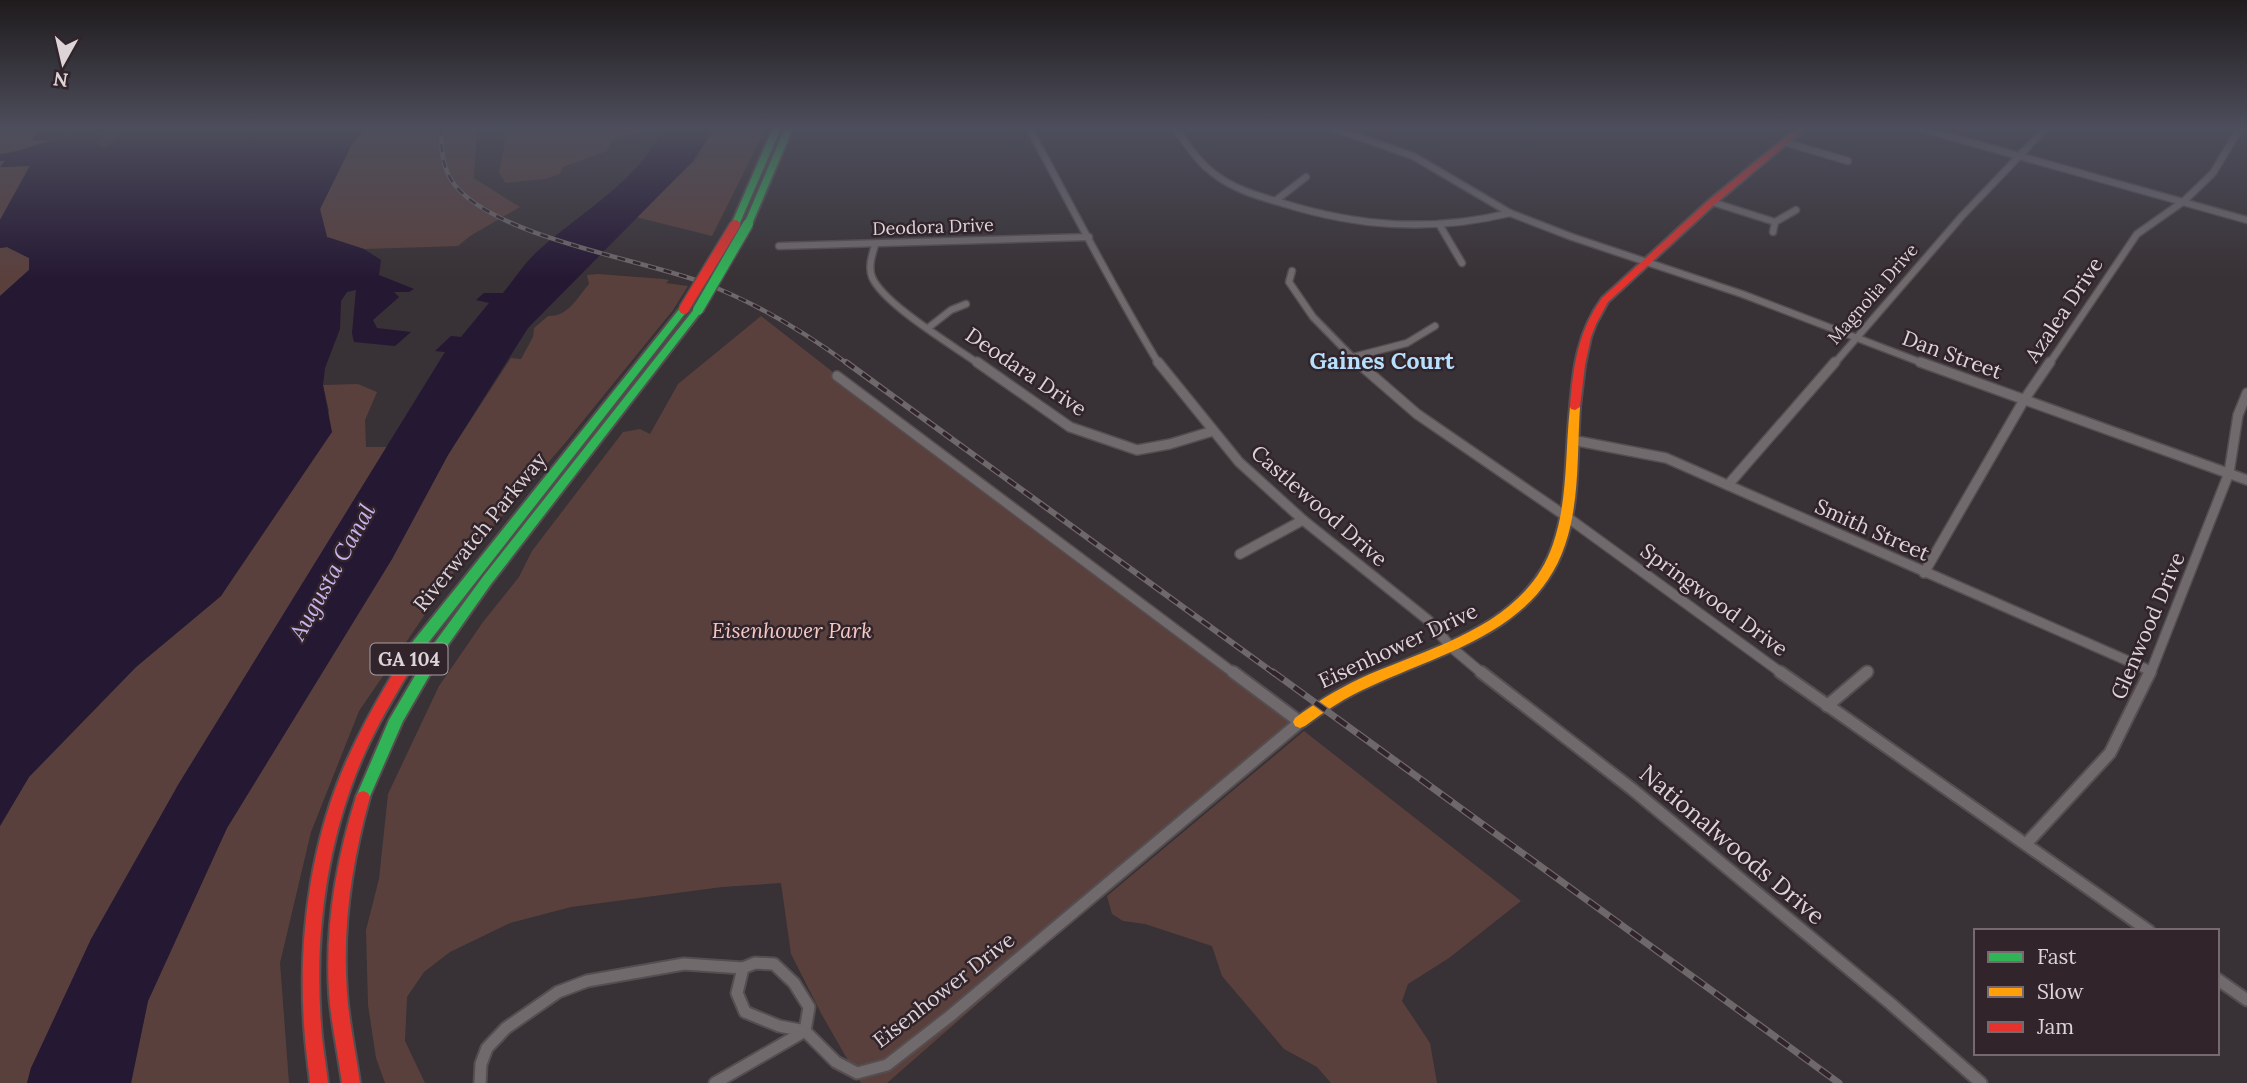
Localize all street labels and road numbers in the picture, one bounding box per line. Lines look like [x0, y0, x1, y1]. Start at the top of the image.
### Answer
street label: Deodora Drive [872, 213, 994, 240]
street label: Magnolia Drive [1823, 238, 1923, 349]
street label: Azalea Drive [2018, 252, 2109, 368]
street label: Deodara Drive [961, 321, 1092, 422]
street label: Dan Street [1899, 324, 2007, 385]
street label: Castlewood Drive [1246, 439, 1393, 572]
street label: Riverwatch Parkway [407, 447, 552, 617]
street label: Smith Street [1811, 492, 1934, 567]
street label: Springwood Drive [1635, 537, 1793, 662]
street label: Glenwood Drive [2104, 548, 2191, 703]
street label: Eisenhower Drive [1314, 597, 1482, 694]
road number: GA 104 [370, 644, 448, 674]
street label: Nationalwoods Drive [1633, 758, 1831, 931]
street label: Eisenhower Drive [867, 926, 1020, 1053]

